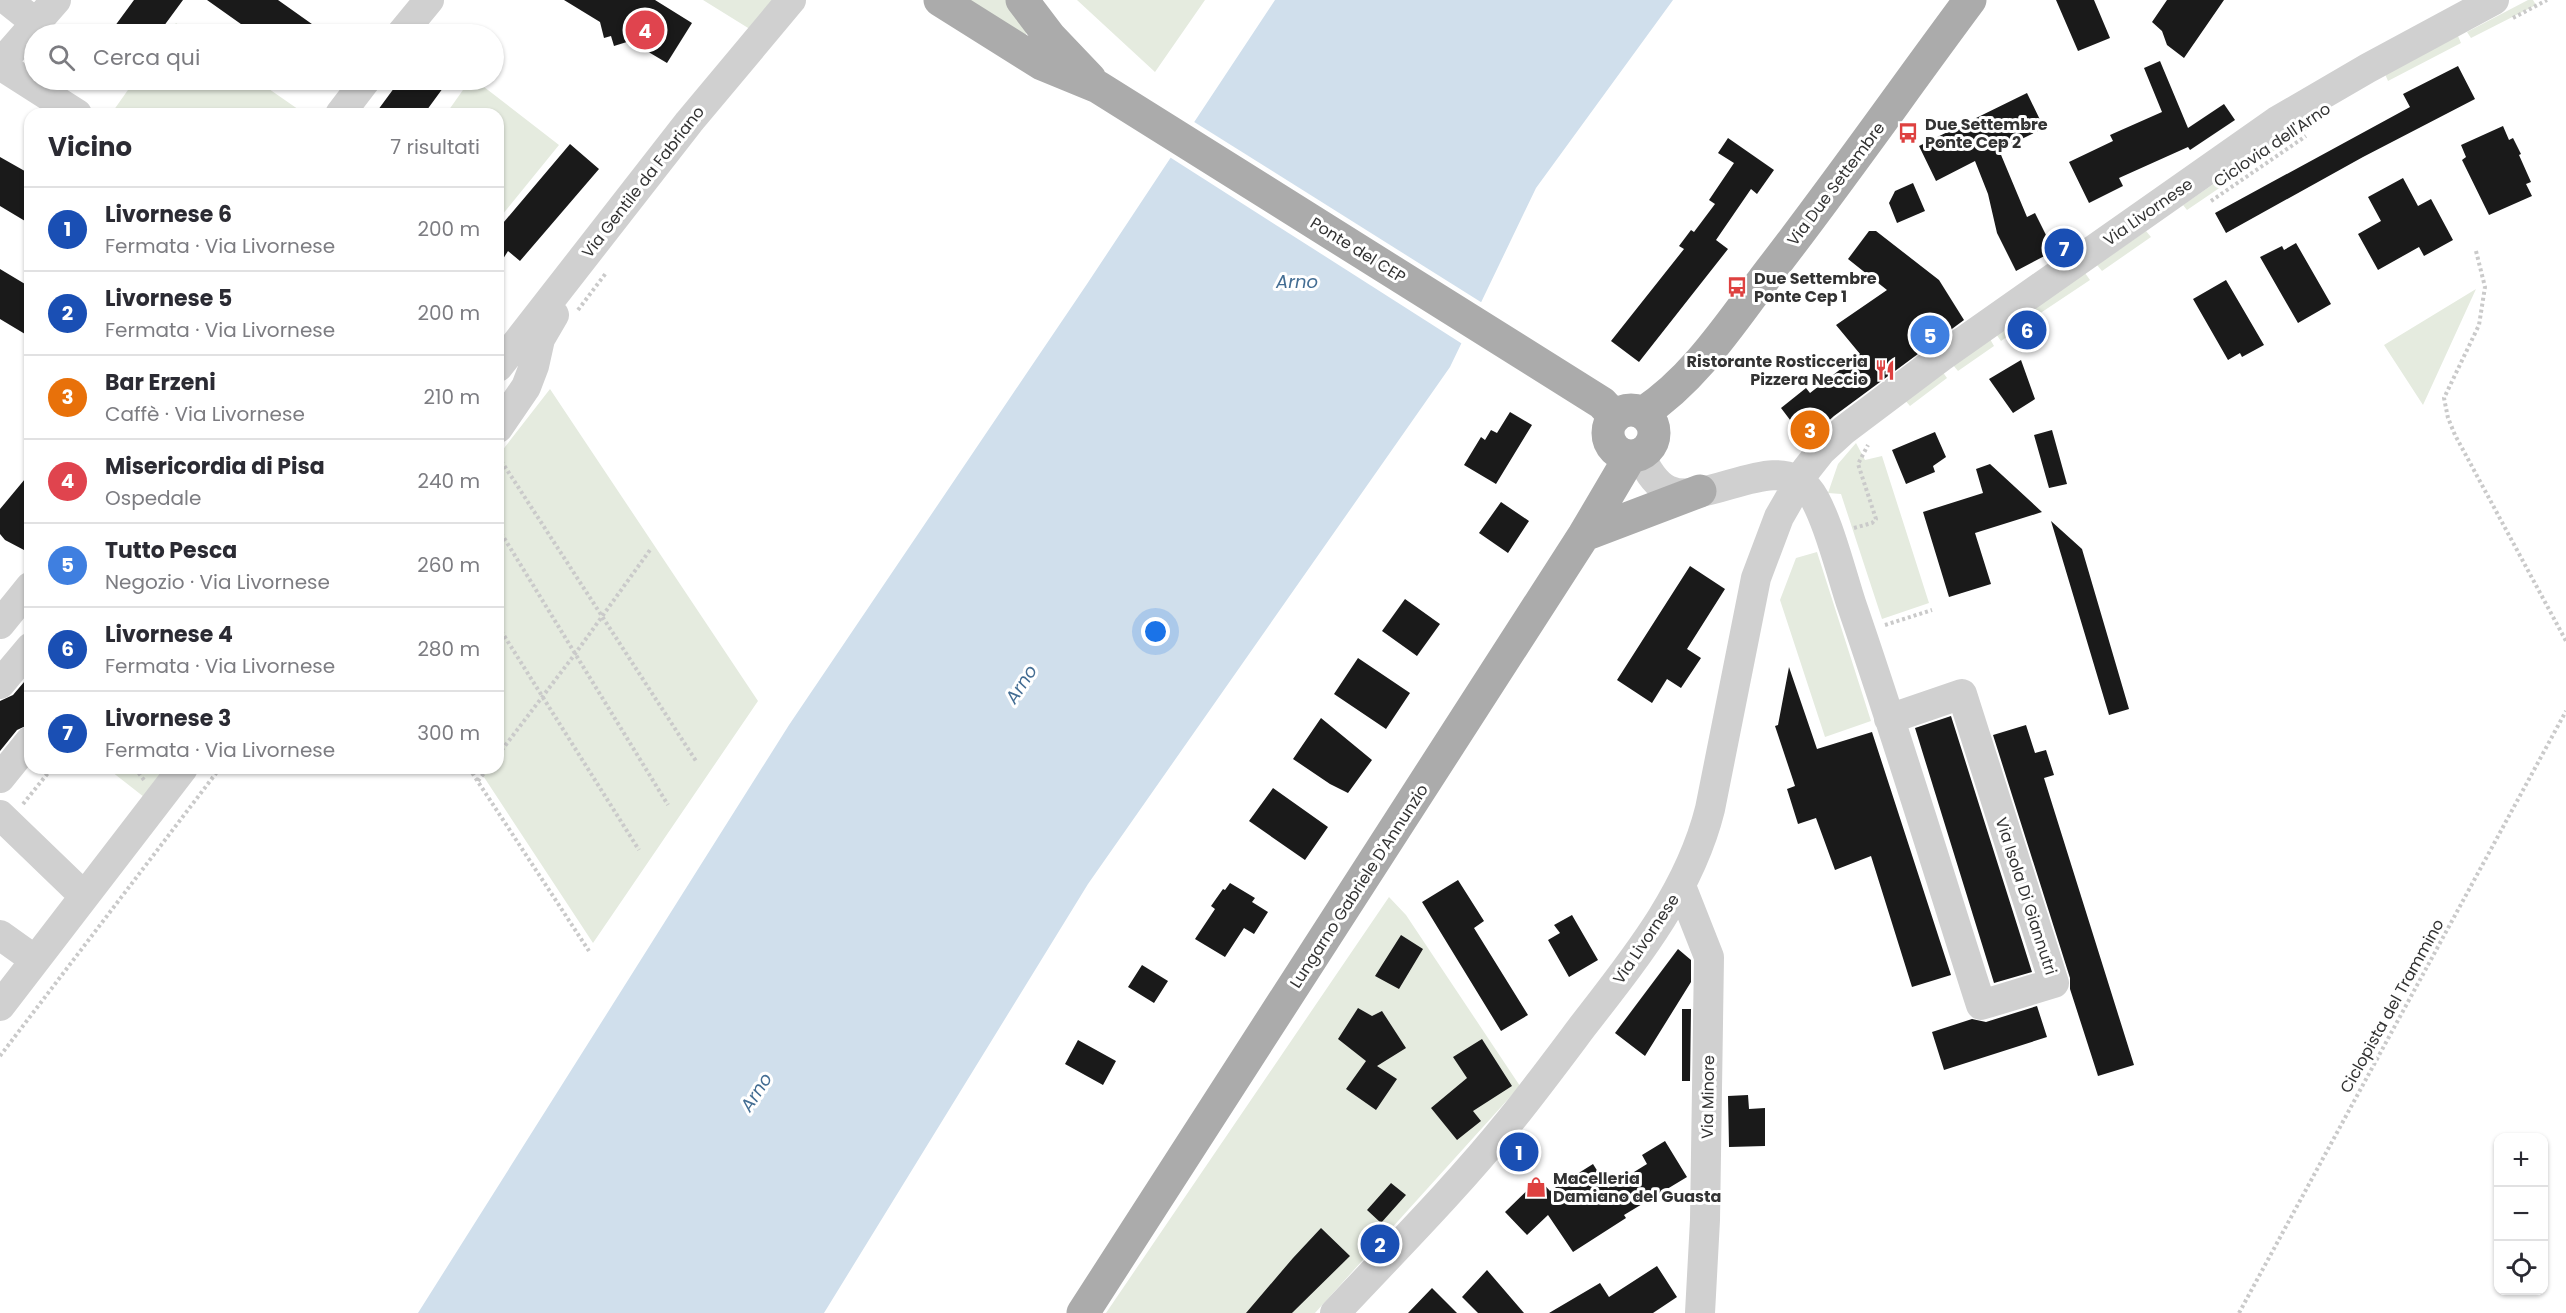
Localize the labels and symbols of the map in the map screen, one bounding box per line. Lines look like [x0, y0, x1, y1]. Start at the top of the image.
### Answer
pin: 4 [626, 8, 664, 52]
street label: Ciclovia dell'Arno [2209, 97, 2335, 193]
street label: Via Gentile da Fabriano [576, 101, 710, 263]
place label: Due Settembre Ponte Cep 2 [1925, 113, 2048, 154]
street label: Via Due Settembre [1782, 117, 1890, 251]
bus stop icon: Due Settembre Ponte Cep 2 [1896, 121, 1920, 145]
street label: Via Livornese [2099, 173, 2197, 251]
street label: Ponte del CEP [1306, 211, 1410, 289]
pin: 7 [2044, 226, 2084, 270]
place label: Due Settembre Ponte Cep 1 [1754, 267, 1877, 308]
water label: Arno [1275, 269, 1318, 294]
bus stop icon: Due Settembre Ponte Cep 1 [1725, 275, 1749, 299]
pin: 6 [2008, 308, 2046, 352]
pin: 5 [1910, 312, 1950, 358]
place label: Ristorante Rosticceria Pizzera Neccio [1687, 350, 1868, 391]
restaurant icon: Ristorante Rosticceria Pizzera Neccio [1873, 358, 1897, 382]
pin: 3 [1790, 408, 1830, 452]
your location [1141, 617, 1170, 646]
water label: Arno [999, 660, 1043, 709]
street label: Lungarno Gabriele D'Annunzio [1284, 780, 1434, 992]
street label: Via Isola Di Giannutri [1990, 814, 2062, 978]
street label: Via Livornese [1607, 889, 1685, 989]
street label: Ciclopista del Trammino [2334, 915, 2450, 1097]
street label: Via Minore [1696, 1055, 1720, 1139]
water label: Arno [734, 1068, 778, 1117]
pin: 1 [1500, 1130, 1538, 1174]
place label: Macelleria Damiano del Guasta [1553, 1167, 1721, 1208]
shop icon: Macelleria Damiano del Guasta [1524, 1175, 1548, 1199]
pin: 2 [1360, 1222, 1400, 1266]

